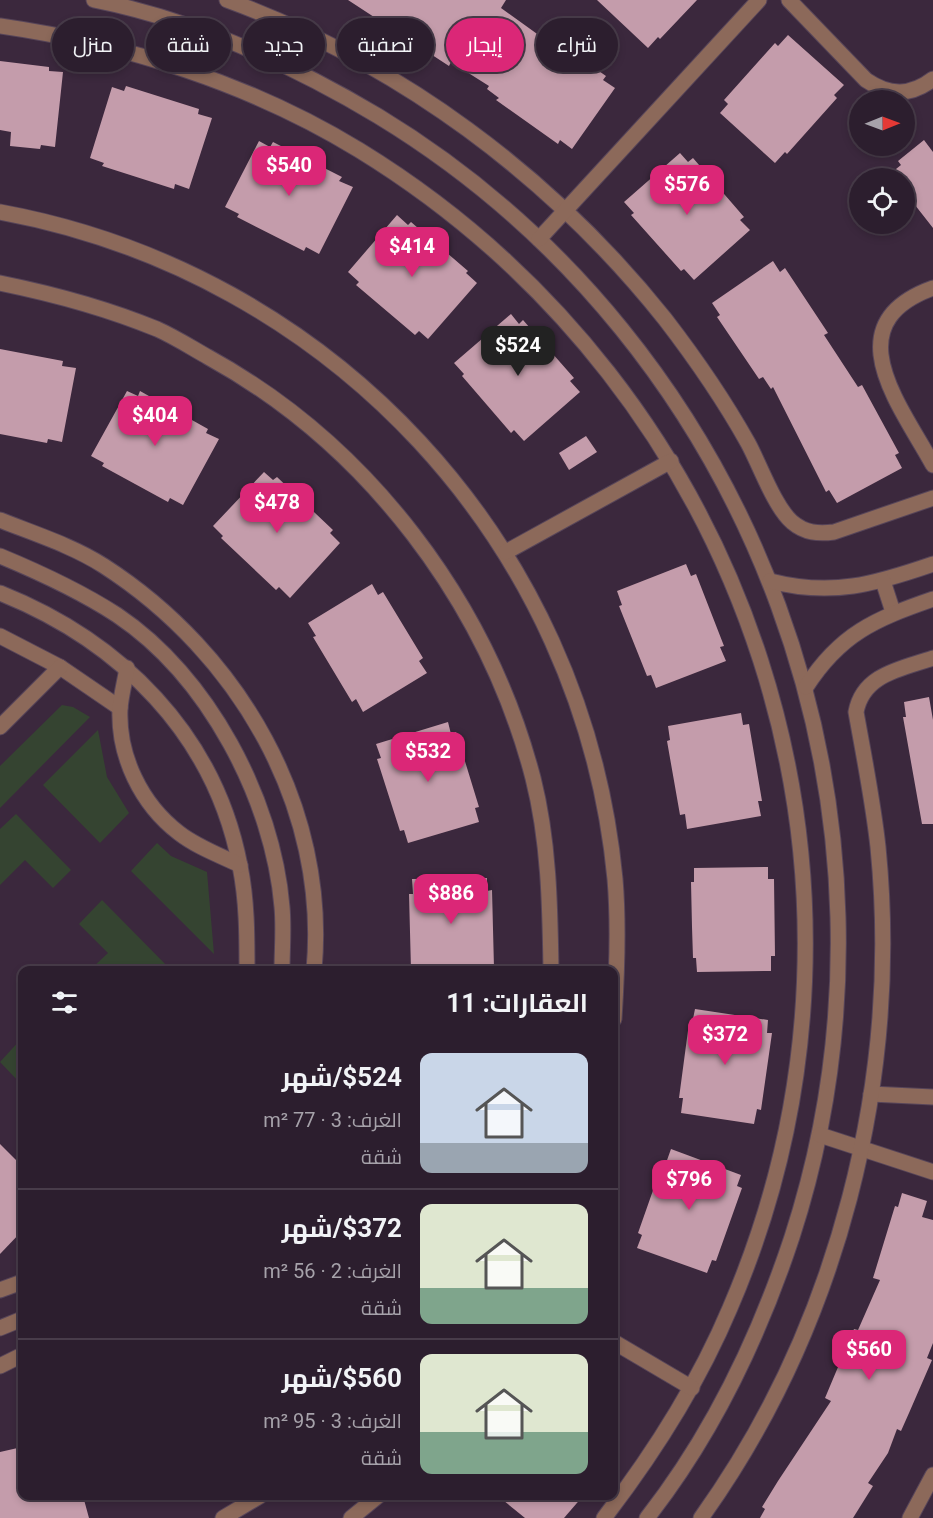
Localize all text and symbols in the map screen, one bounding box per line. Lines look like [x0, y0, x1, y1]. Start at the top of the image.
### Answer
chip: منزل [52, 18, 134, 72]
chip: شقة [146, 18, 231, 72]
chip: جديد [243, 18, 325, 72]
chip: تصفية [337, 18, 434, 72]
chip: إيجار [446, 18, 524, 72]
chip: شراء [536, 18, 618, 72]
north arrow [849, 90, 915, 156]
map controls [849, 90, 915, 234]
pin: $540 [253, 146, 325, 197]
text: $540 [266, 153, 312, 177]
pin: $576 [651, 165, 723, 216]
button: locate [849, 168, 915, 234]
text: $576 [664, 172, 710, 196]
pin: $414 [376, 227, 448, 278]
text: $414 [389, 234, 435, 258]
pin: $524 [482, 326, 554, 377]
text: $524 [495, 333, 541, 357]
pin: $404 [119, 396, 191, 447]
text: $404 [132, 403, 178, 427]
pin: $478 [241, 483, 313, 534]
text: $478 [254, 490, 300, 514]
pin: $532 [392, 732, 464, 783]
text: $532 [405, 739, 451, 763]
pin: $886 [415, 874, 487, 925]
text: $886 [428, 881, 474, 905]
icon: filters [48, 986, 81, 1019]
text: العقارات: 11 [446, 988, 588, 1018]
pin: $372 [689, 1015, 761, 1066]
text: $372 [702, 1022, 748, 1046]
text: $524/شهر [282, 1062, 402, 1092]
icon: home [468, 1077, 540, 1149]
text: الغرف: 3 · 77 m² [263, 1108, 402, 1132]
text: شقة [361, 1145, 402, 1169]
pin: $796 [653, 1160, 725, 1211]
text: $796 [666, 1167, 712, 1191]
text: $372/شهر [282, 1213, 402, 1243]
icon: home [468, 1228, 540, 1300]
text: الغرف: 2 · 56 m² [263, 1259, 402, 1283]
text: شقة [361, 1296, 402, 1320]
pin: $560 [833, 1330, 905, 1381]
text: $560 [846, 1337, 892, 1361]
text: $560/شهر [282, 1363, 402, 1393]
icon: home [468, 1378, 540, 1450]
text: الغرف: 3 · 95 m² [263, 1409, 402, 1433]
text: شقة [361, 1446, 402, 1470]

